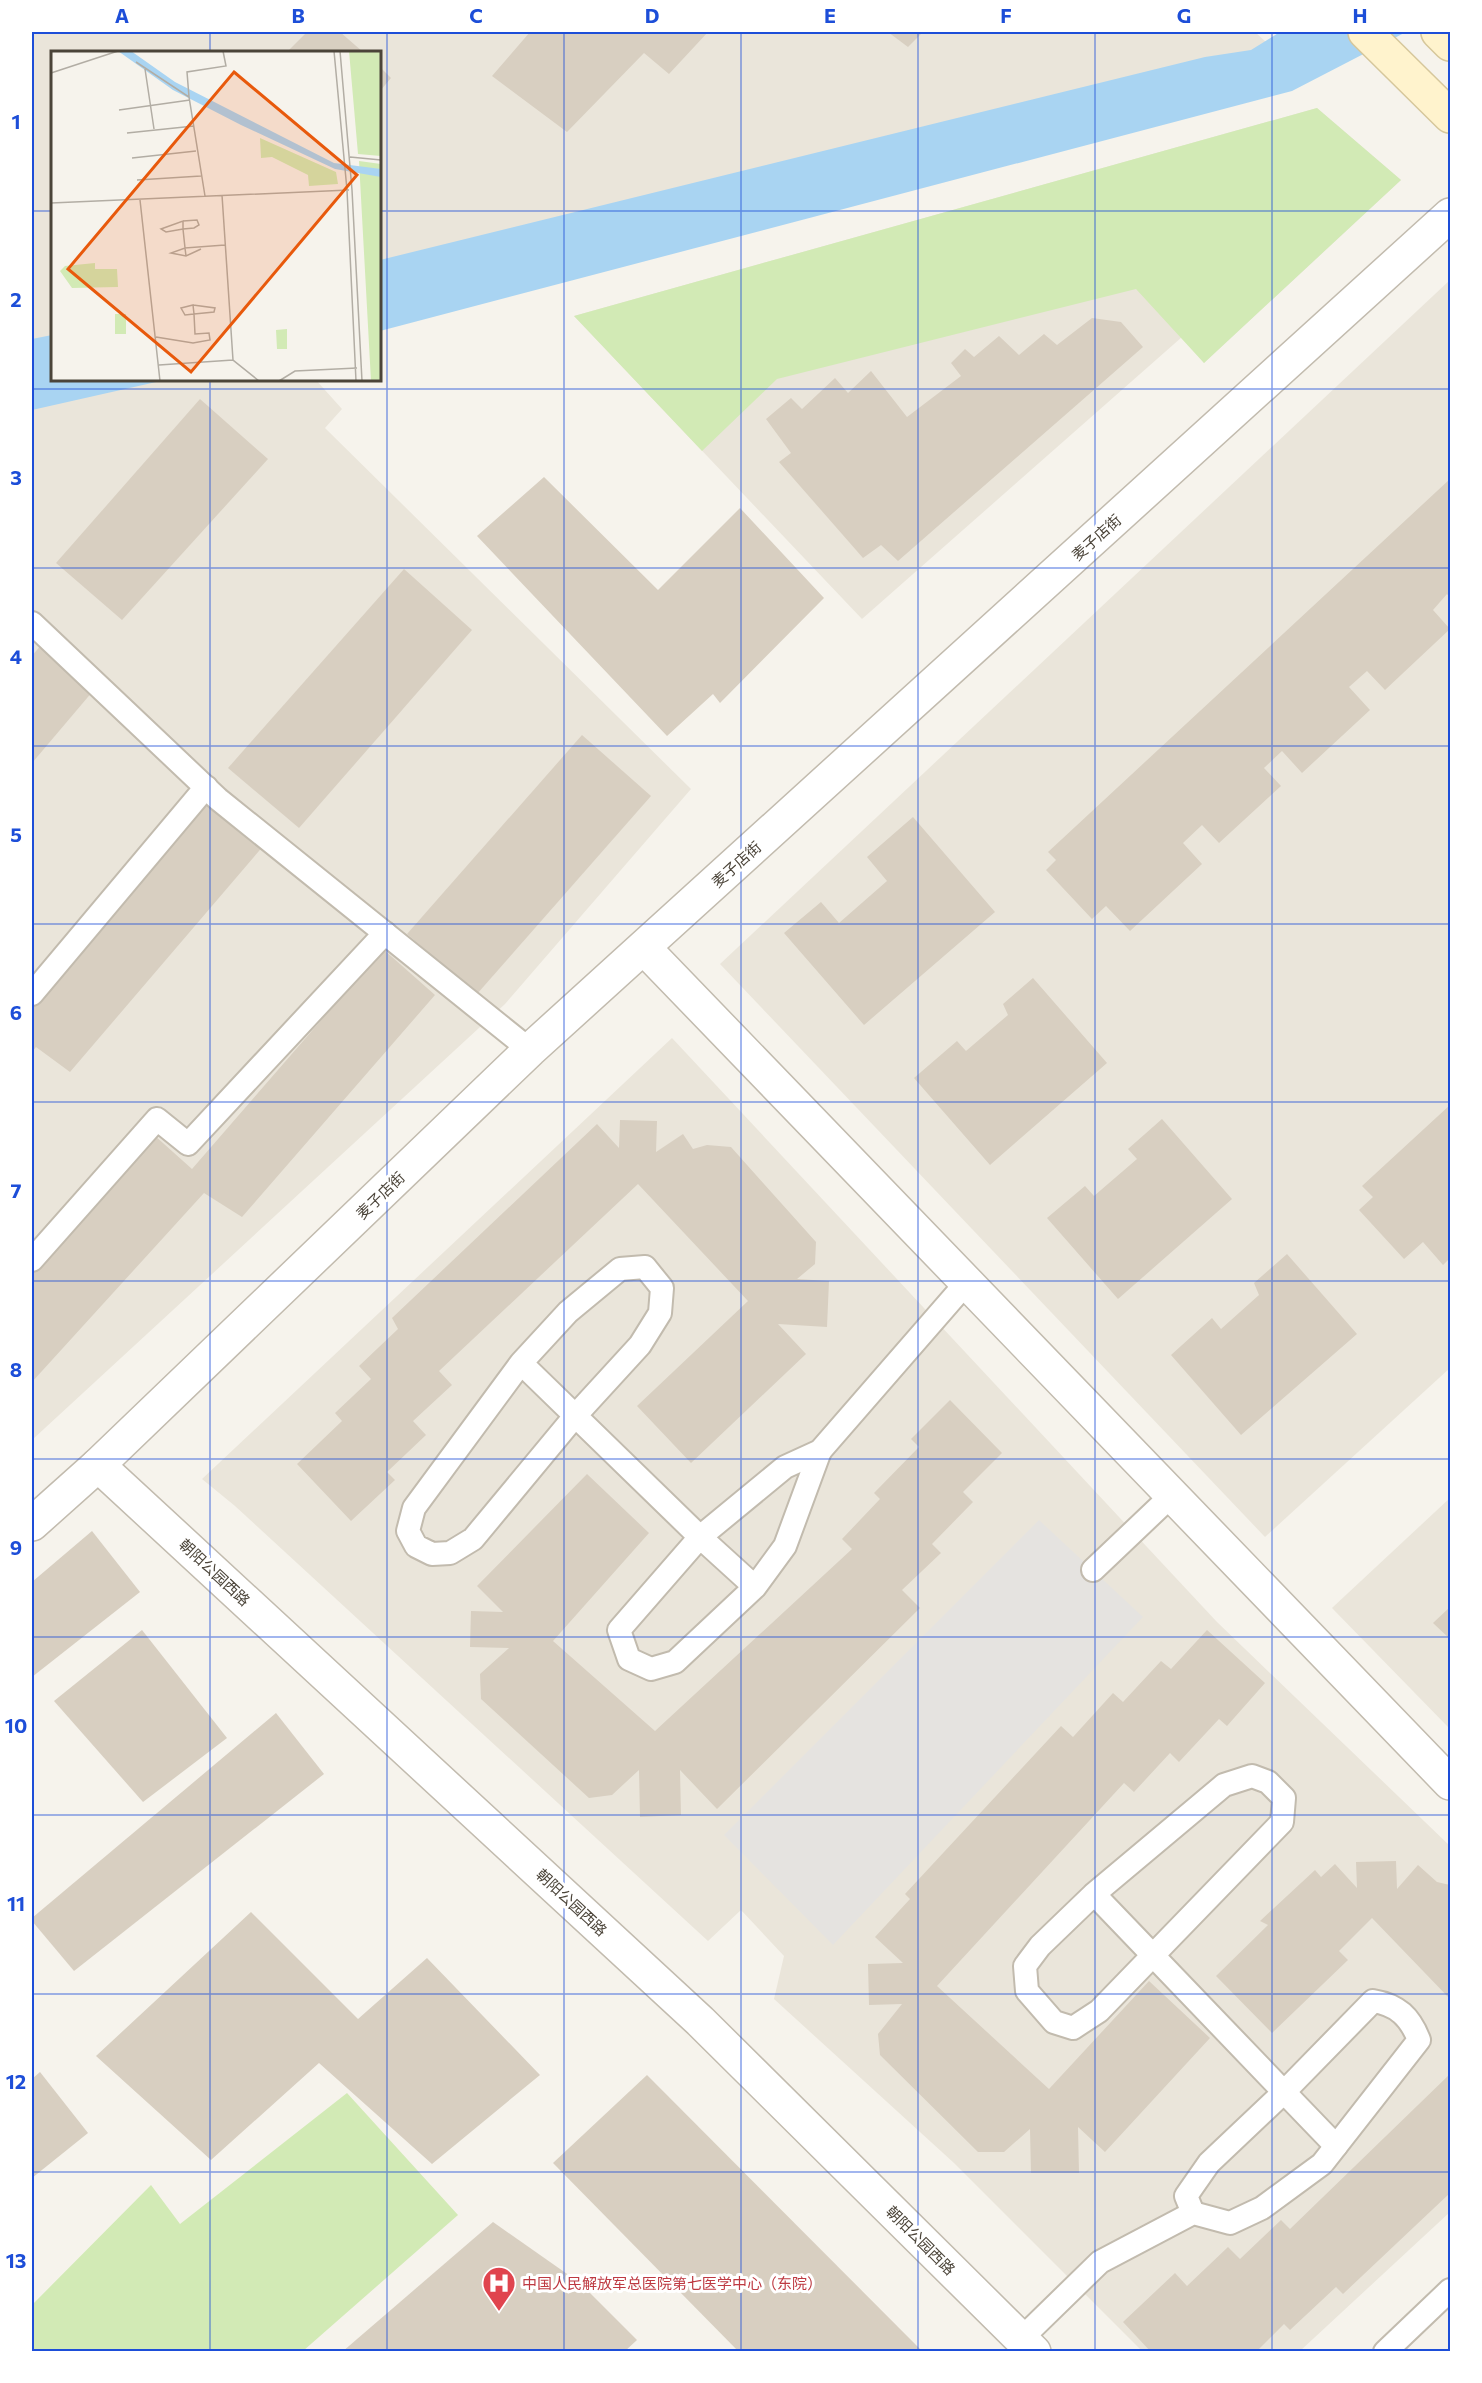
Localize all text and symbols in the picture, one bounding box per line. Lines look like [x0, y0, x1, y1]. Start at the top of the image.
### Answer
text: A [115, 3, 129, 27]
text: B [291, 3, 305, 27]
text: C [469, 3, 483, 27]
text: D [645, 3, 659, 27]
text: E [824, 3, 836, 27]
text: F [1000, 3, 1012, 27]
text: G [1177, 3, 1191, 27]
text: H [1353, 3, 1368, 27]
inset map [51, 51, 381, 381]
text: 1 [11, 109, 21, 133]
text: 2 [10, 287, 22, 311]
text: 3 [10, 465, 22, 489]
street label: 麦子店街 [1068, 510, 1124, 564]
text: 4 [10, 644, 22, 668]
text: 5 [10, 822, 22, 846]
street label: 麦子店街 [708, 837, 764, 891]
text: 6 [10, 1000, 22, 1024]
street label: 麦子店街 [352, 1168, 408, 1222]
text: 7 [11, 1178, 22, 1202]
text: 8 [10, 1357, 22, 1381]
text: 9 [10, 1535, 22, 1559]
street label: 朝阳公园西路 [176, 1535, 254, 1609]
text: 10 [5, 1713, 27, 1737]
street label: 朝阳公园西路 [533, 1865, 611, 1939]
text: 11 [7, 1891, 25, 1915]
text: 12 [6, 2069, 26, 2093]
street label: 朝阳公园西路 [883, 2202, 959, 2278]
text: 13 [6, 2248, 26, 2272]
hospital icon: 中国人民解放军总医院第七医学中心（东院） [481, 2265, 517, 2312]
place label: 中国人民解放军总医院第七医学中心（东院） [522, 2274, 822, 2292]

